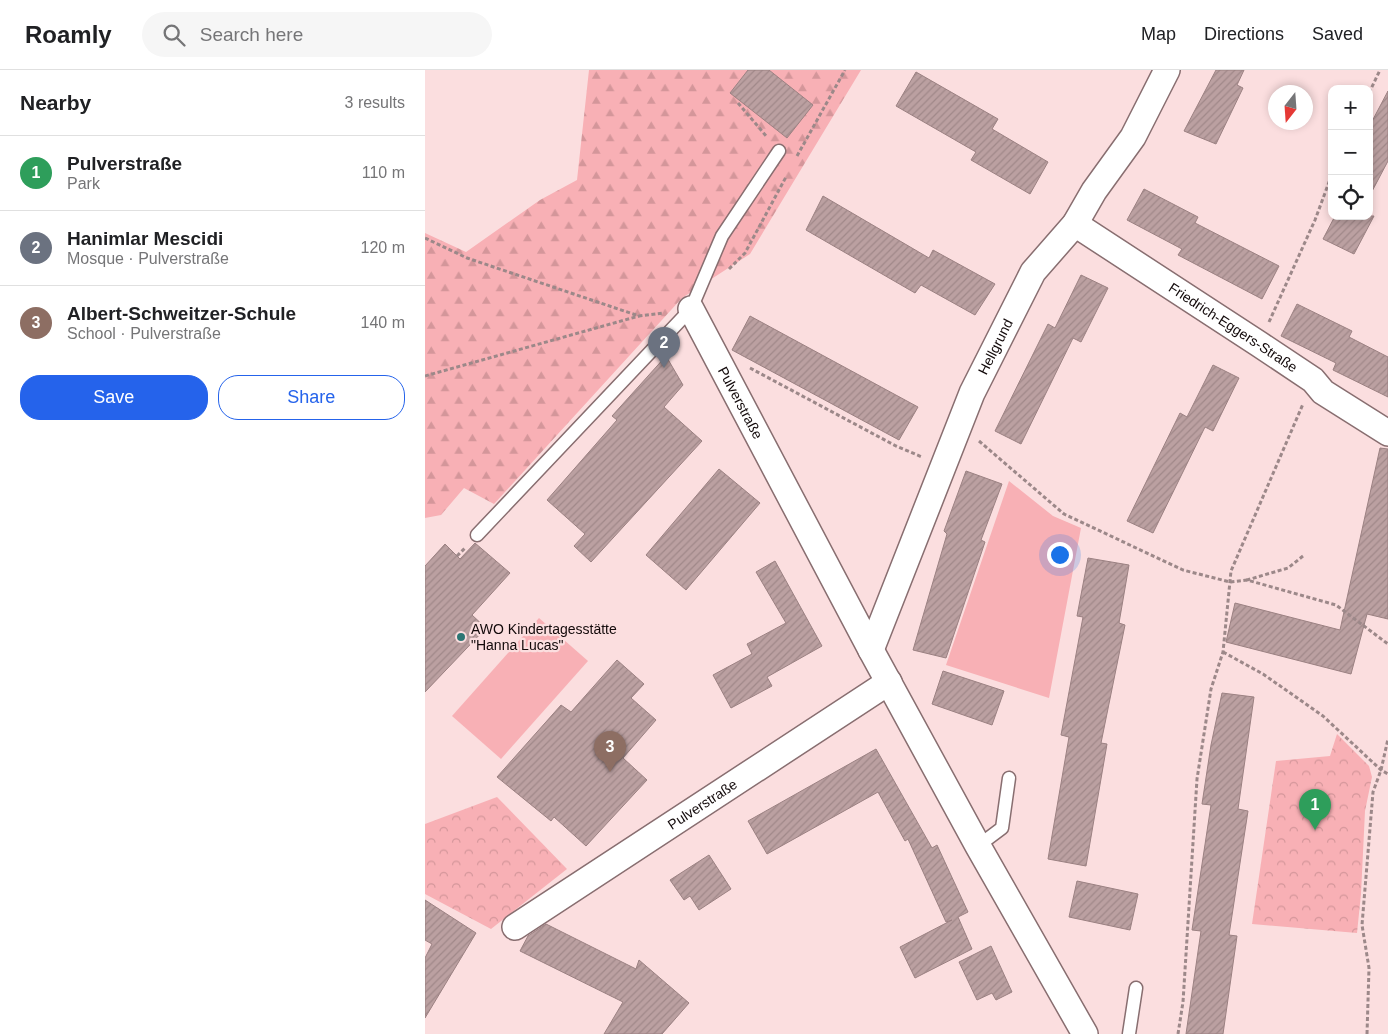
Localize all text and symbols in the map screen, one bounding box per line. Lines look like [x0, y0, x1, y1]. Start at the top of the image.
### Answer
search box [142, 12, 492, 57]
text: Roamly [25, 21, 112, 48]
icon: search [160, 21, 188, 49]
text: Search here [200, 24, 303, 45]
text: Map [1141, 24, 1176, 44]
text: Directions [1204, 24, 1284, 44]
text: Saved [1312, 24, 1363, 44]
north arrow [1268, 85, 1313, 130]
map controls [1328, 85, 1373, 220]
button: + [1328, 85, 1373, 130]
text: Nearby [20, 91, 91, 114]
text: 3 results [345, 94, 405, 111]
button: − [1328, 130, 1373, 175]
text: Pulverstraße [67, 153, 182, 174]
text: 1 [32, 164, 40, 181]
text: 110 m [362, 164, 405, 181]
text: Park [67, 175, 100, 192]
button: locate [1328, 175, 1373, 220]
text: Hanimlar Mescidi [67, 228, 223, 249]
text: 2 [32, 239, 40, 256]
text: 120 m [361, 239, 405, 256]
text: Mosque · Pulverstraße [67, 250, 229, 267]
street label: Friedrich-Eggers-Straße [1166, 279, 1301, 375]
text: Albert-Schweitzer-Schule [67, 303, 296, 324]
text: 3 [32, 314, 40, 331]
text: 140 m [361, 314, 405, 331]
street label: Hellgrund [975, 316, 1016, 377]
text: School · Pulverstraße [67, 325, 221, 342]
pin: 2 [648, 327, 680, 368]
street label: Pulverstraße [715, 364, 766, 442]
button: Save [20, 375, 208, 420]
button: Share [218, 375, 405, 420]
your location [1047, 542, 1073, 568]
place label: AWO Kindertagesstätte "Hanna Lucas" [471, 621, 617, 653]
marker: AWO Kindertagesstätte "Hanna Lucas" [455, 631, 467, 643]
pin: 3 [594, 731, 626, 772]
street label: Pulverstraße [665, 776, 740, 833]
pin: 1 [1299, 789, 1331, 830]

